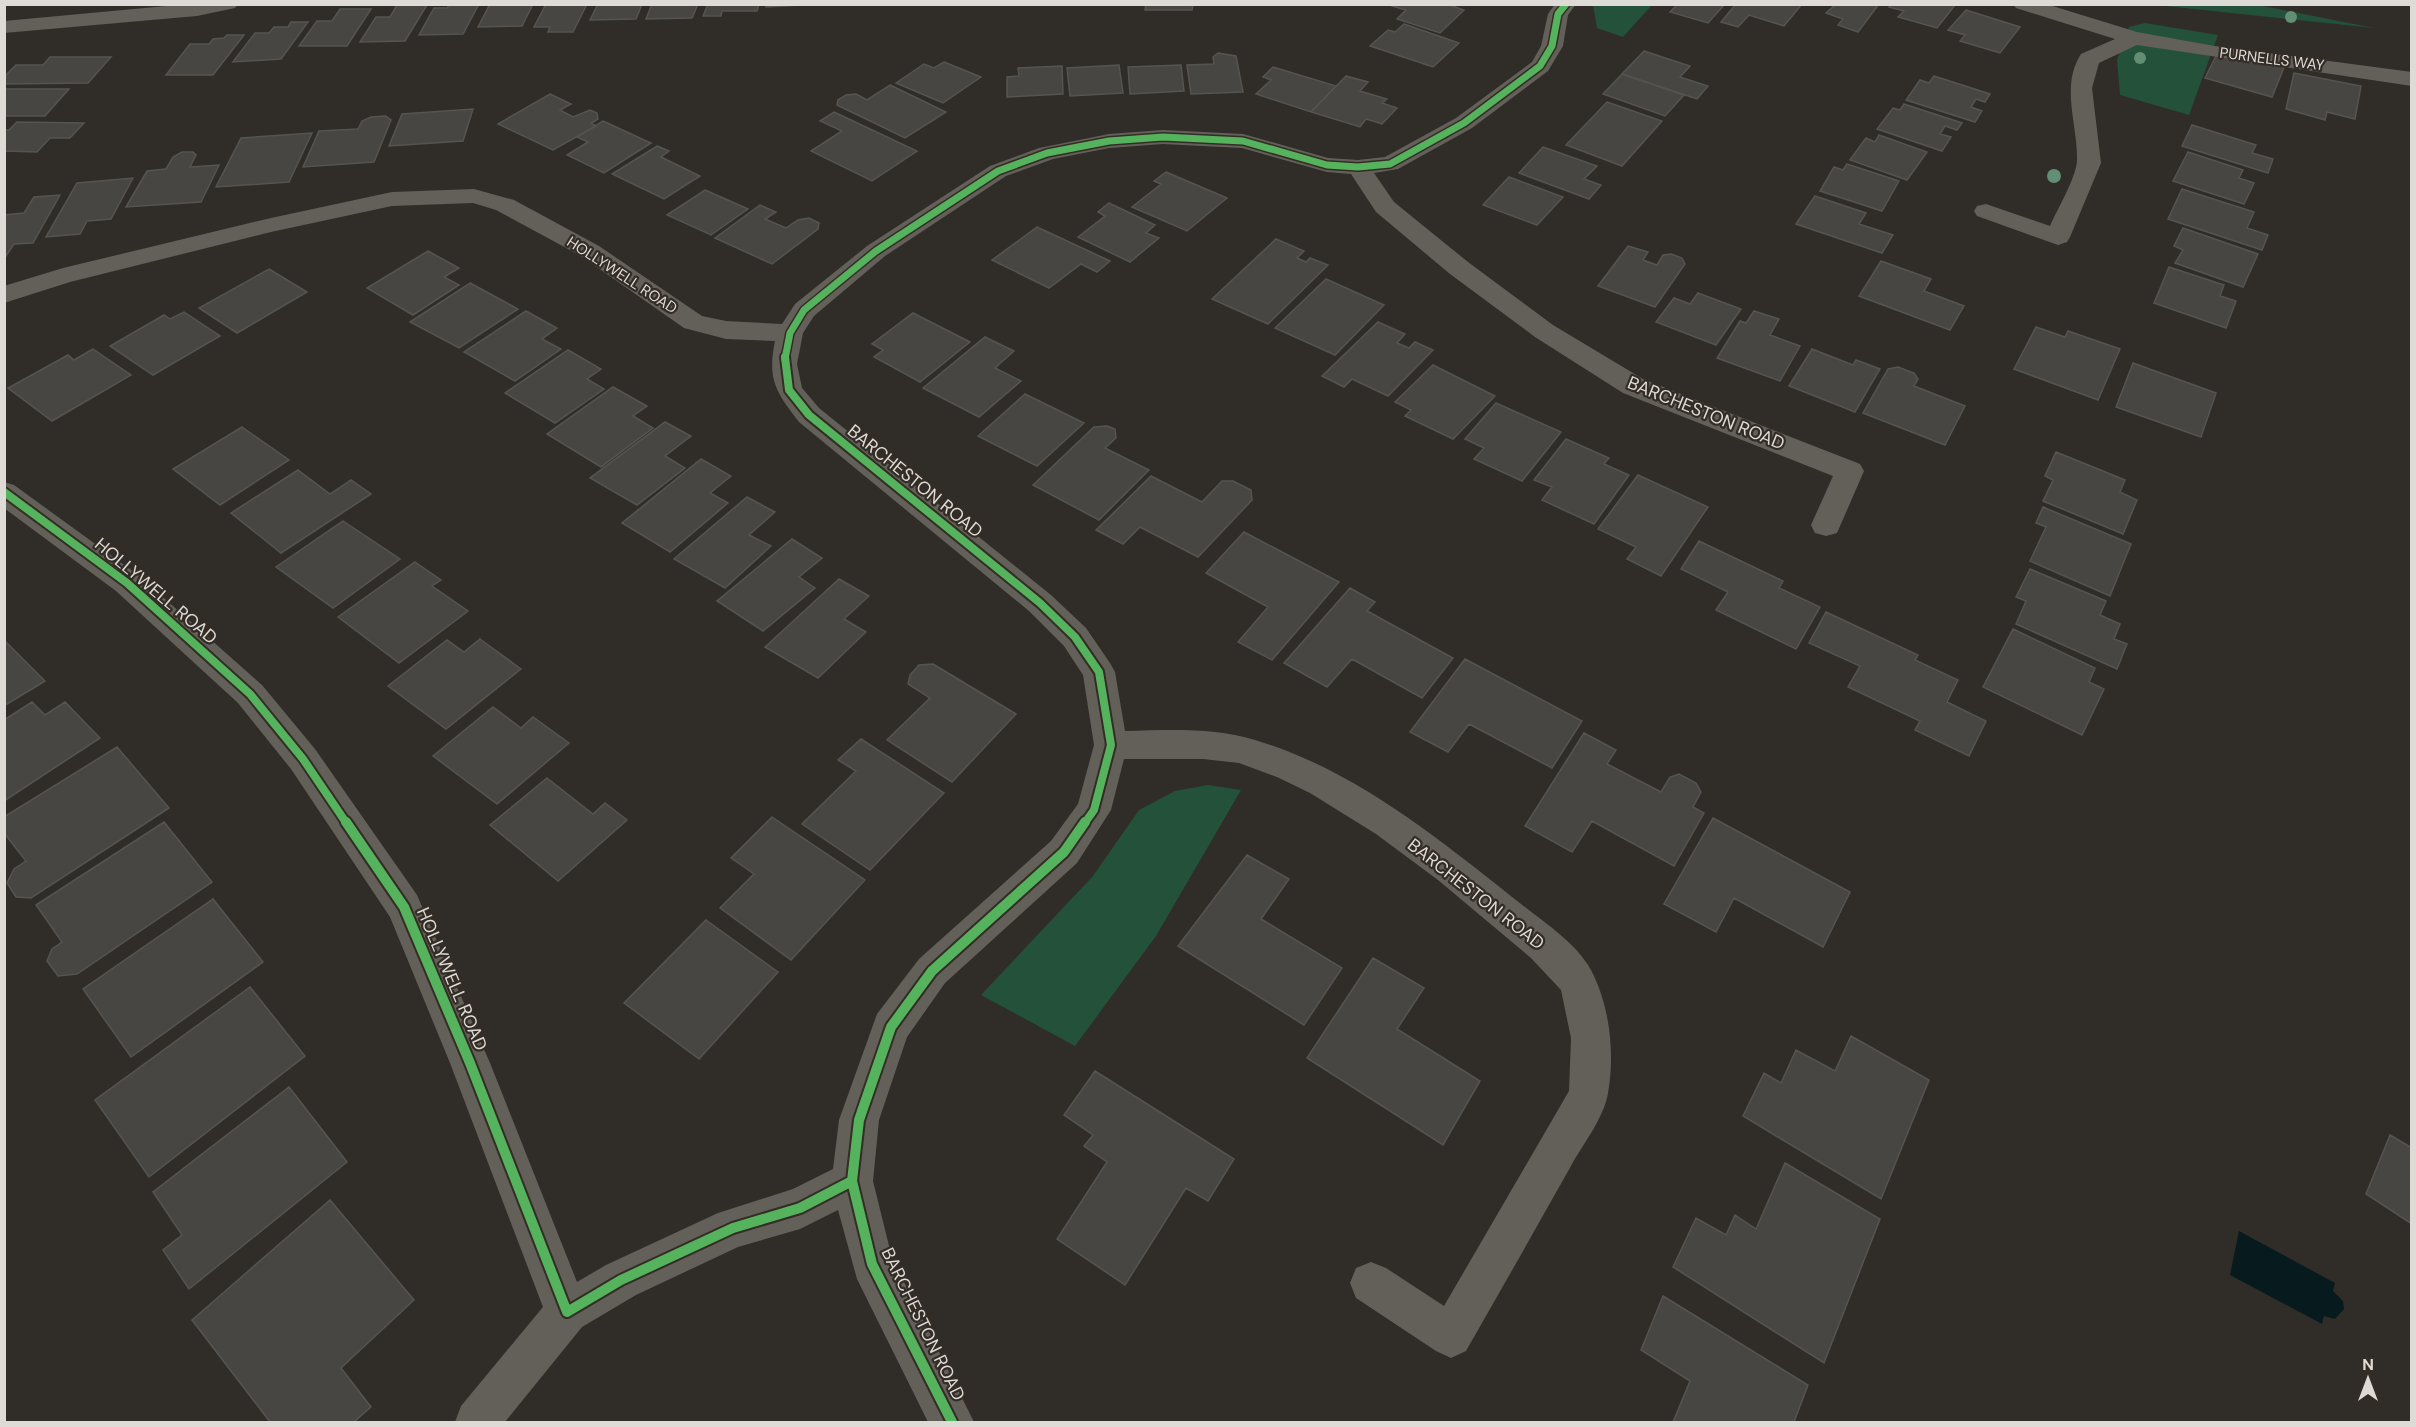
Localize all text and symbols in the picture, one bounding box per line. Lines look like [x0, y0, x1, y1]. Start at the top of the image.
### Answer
street label: PURNELLS WAY [2218, 43, 2326, 75]
street label: HOLLYWELL ROAD [563, 232, 681, 318]
street label: BARCHESTON ROAD [1624, 371, 1788, 455]
street label: BARCHESTON ROAD [842, 419, 988, 543]
street label: HOLLYWELL ROAD [90, 533, 222, 649]
street label: BARCHESTON ROAD [1403, 833, 1549, 955]
street label: HOLLYWELL ROAD [411, 904, 493, 1054]
street label: BARCHESTON ROAD [876, 1244, 970, 1404]
north arrow [2338, 1349, 2398, 1409]
text: N [2362, 1354, 2374, 1375]

